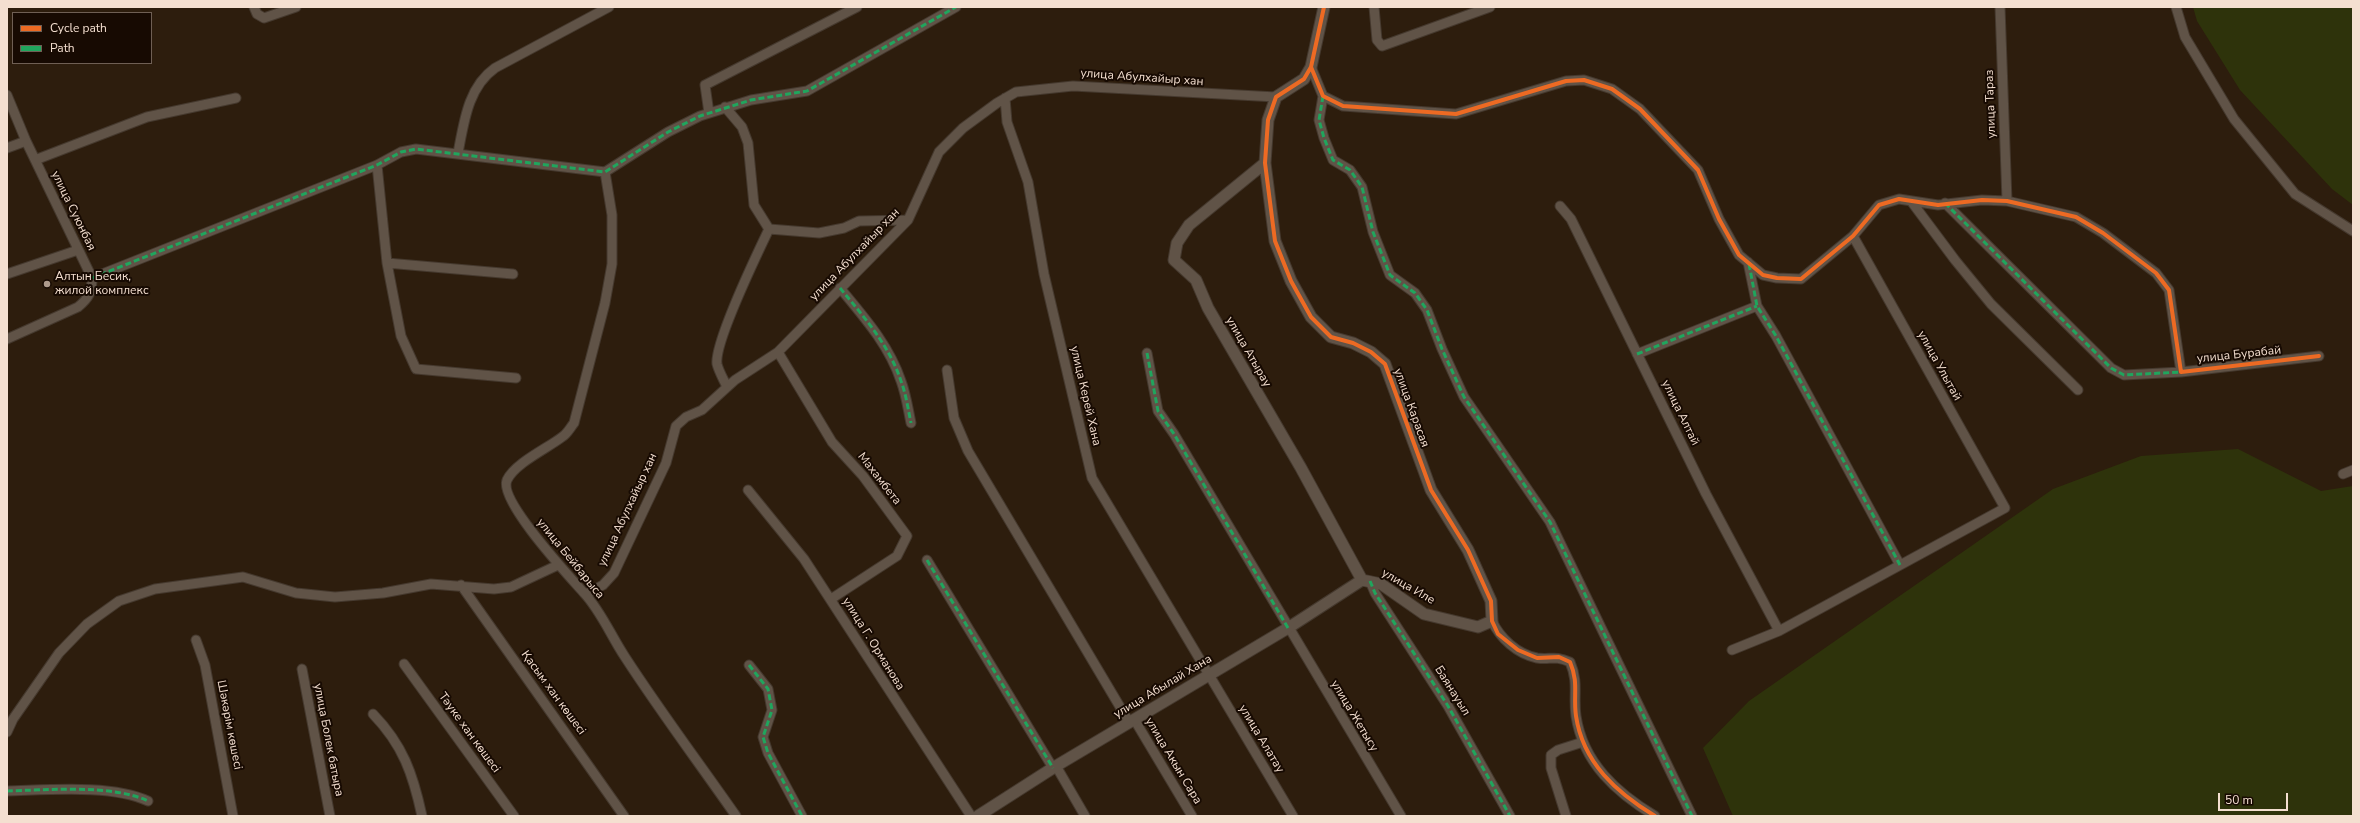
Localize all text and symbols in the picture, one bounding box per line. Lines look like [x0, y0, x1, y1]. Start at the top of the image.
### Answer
legend [12, 12, 152, 64]
text: Cycle path [50, 20, 107, 36]
text: Path [50, 40, 75, 56]
street label: улица Абулхайыр хан [1080, 67, 1204, 89]
street label: улица Тараз [1983, 69, 1999, 139]
street label: улица Суюнбая [48, 169, 98, 253]
street label: улица Абулхайыр хан [807, 206, 903, 304]
place label: Алтын Бесик, жилой комплекс [55, 270, 149, 298]
marker: Алтын Бесик, жилой комплекс [42, 279, 52, 289]
street label: улица Атырау [1222, 314, 1274, 390]
street label: улица Улытай [1914, 329, 1964, 403]
street label: улица Бурабай [2196, 343, 2282, 367]
street label: улица Керей Хана [1066, 345, 1104, 447]
street label: улица Карасая [1390, 367, 1432, 449]
street label: улица Алтай [1658, 378, 1702, 448]
street label: Махамбета [854, 450, 904, 508]
street label: улица Абулхайыр хан [595, 451, 661, 569]
street label: улица Бейбарыса [533, 516, 607, 602]
street label: улица Иле [1379, 566, 1437, 608]
street label: улица Г. Орманова [839, 595, 907, 693]
street label: Қасым хан көшесі [518, 648, 588, 738]
street label: улица Абылай Хана [1111, 652, 1215, 722]
street label: Баянауыл [1431, 663, 1473, 719]
street label: улица Жетысу [1327, 678, 1381, 754]
street label: Шәкәрім көшесі [213, 679, 245, 771]
street label: улица Болек батыра [310, 682, 346, 798]
street label: Тәуке хан көшесі [435, 690, 503, 776]
street label: улица Алатау [1235, 702, 1287, 776]
street label: улица Акын Сара [1141, 715, 1205, 807]
scale bar [2220, 785, 2290, 811]
text: 50 m [2225, 792, 2253, 808]

